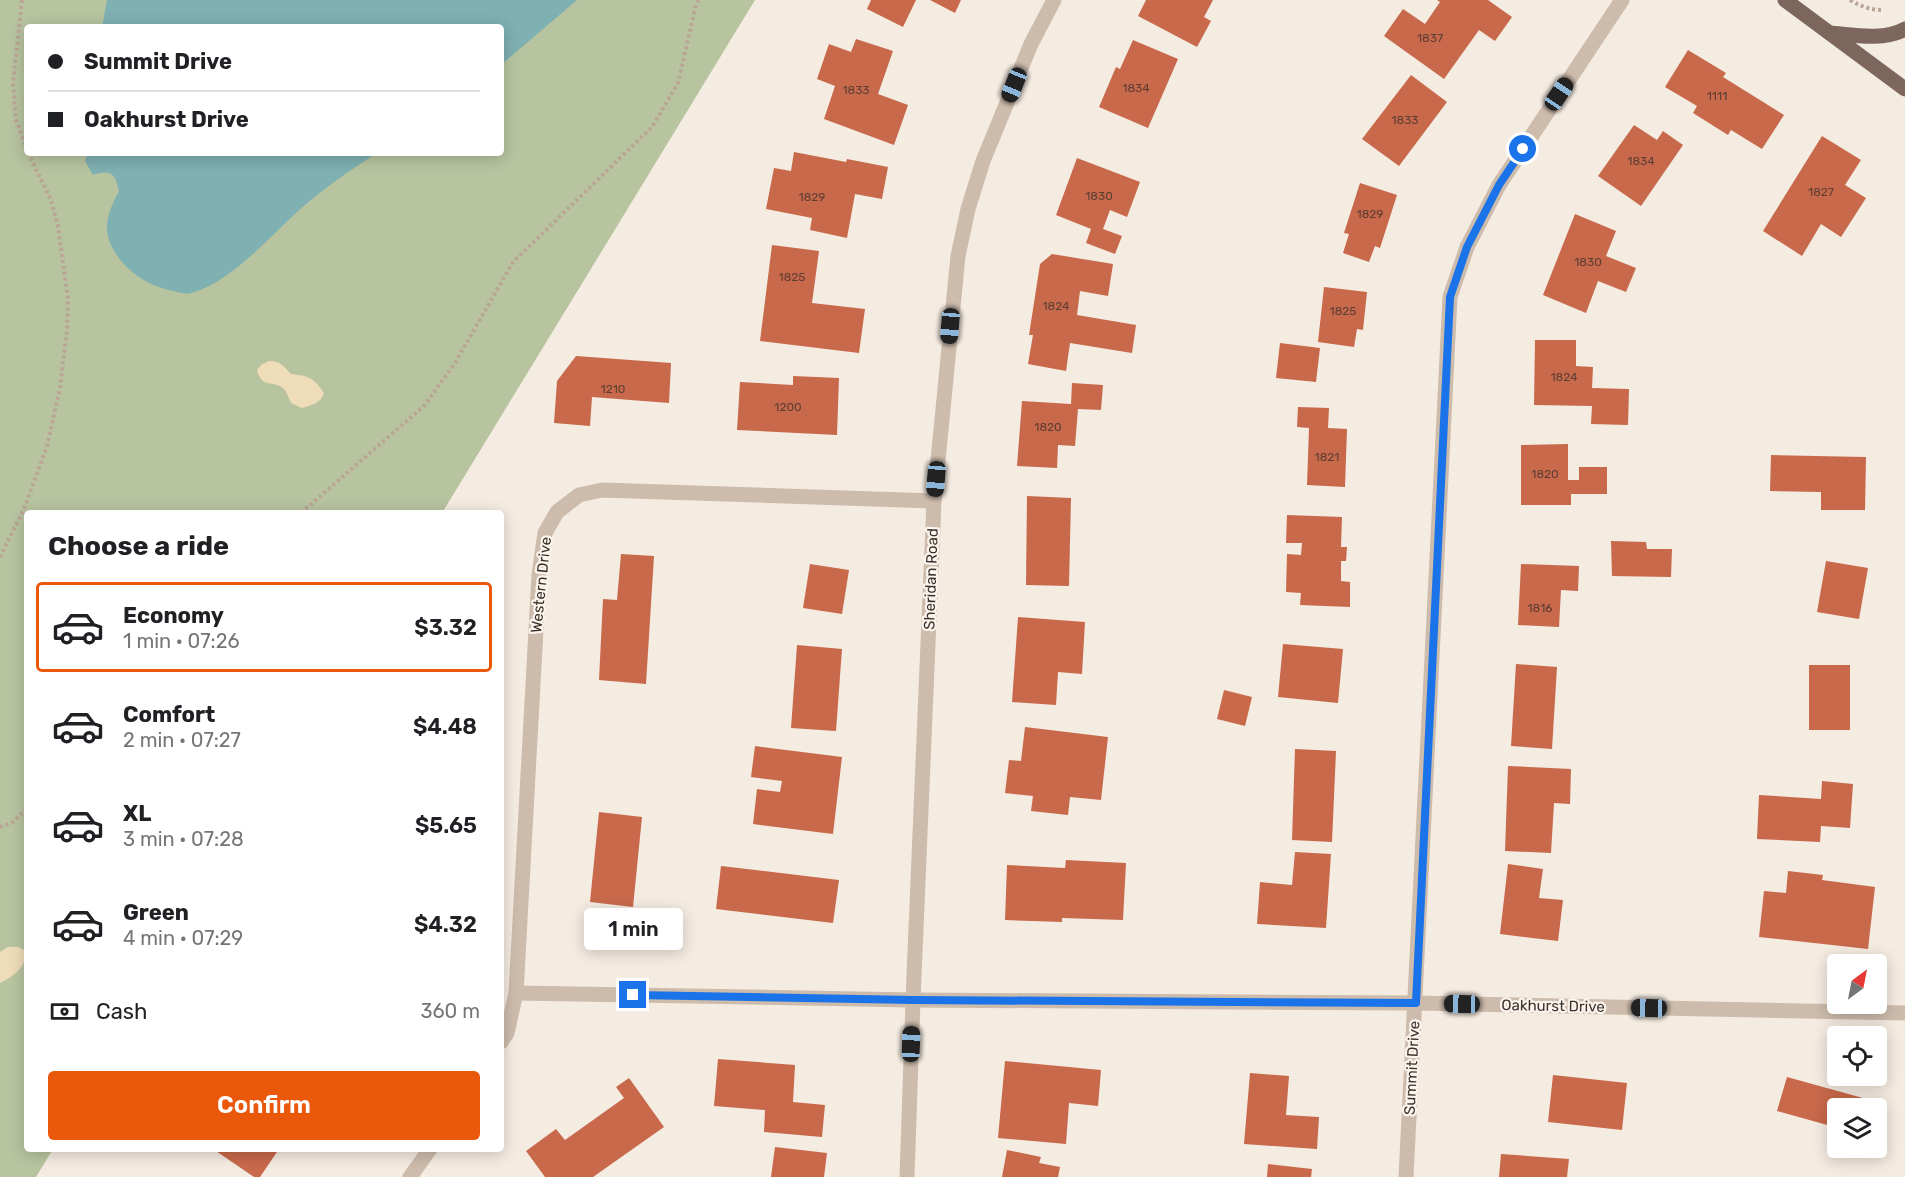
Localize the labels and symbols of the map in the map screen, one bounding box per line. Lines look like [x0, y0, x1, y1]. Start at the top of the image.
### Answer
house number: 1837 [1417, 31, 1443, 45]
car [999, 65, 1029, 105]
car [1541, 74, 1577, 114]
house number: 1834 [1122, 81, 1150, 95]
house number: 1833 [842, 83, 870, 97]
house number: 1111 [1707, 89, 1727, 103]
house number: 1833 [1391, 113, 1419, 127]
route start [1509, 135, 1536, 162]
house number: 1834 [1627, 154, 1655, 168]
house number: 1827 [1808, 185, 1834, 199]
house number: 1830 [1085, 189, 1113, 203]
house number: 1829 [799, 190, 825, 204]
house number: 1829 [1357, 207, 1383, 221]
house number: 1830 [1574, 255, 1602, 269]
house number: 1825 [779, 270, 805, 284]
house number: 1824 [1042, 299, 1070, 313]
house number: 1825 [1330, 304, 1356, 318]
car [939, 307, 961, 345]
house number: 1824 [1550, 370, 1578, 384]
house number: 1210 [601, 382, 625, 396]
house number: 1200 [774, 400, 802, 414]
house number: 1820 [1034, 420, 1062, 434]
house number: 1821 [1315, 450, 1339, 464]
car [925, 460, 947, 498]
house number: 1820 [1531, 467, 1559, 481]
street label: Sheridan Road [920, 528, 942, 630]
street label: Western Drive [527, 536, 555, 634]
house number: 1816 [1527, 601, 1553, 615]
callout: 1 min [584, 908, 682, 950]
north arrow [1827, 954, 1887, 1014]
route end [619, 981, 646, 1008]
car [1444, 995, 1480, 1013]
street label: Oakhurst Drive [1501, 996, 1605, 1016]
car [1631, 999, 1667, 1017]
street label: Summit Drive [1401, 1020, 1423, 1116]
car [901, 1026, 921, 1062]

